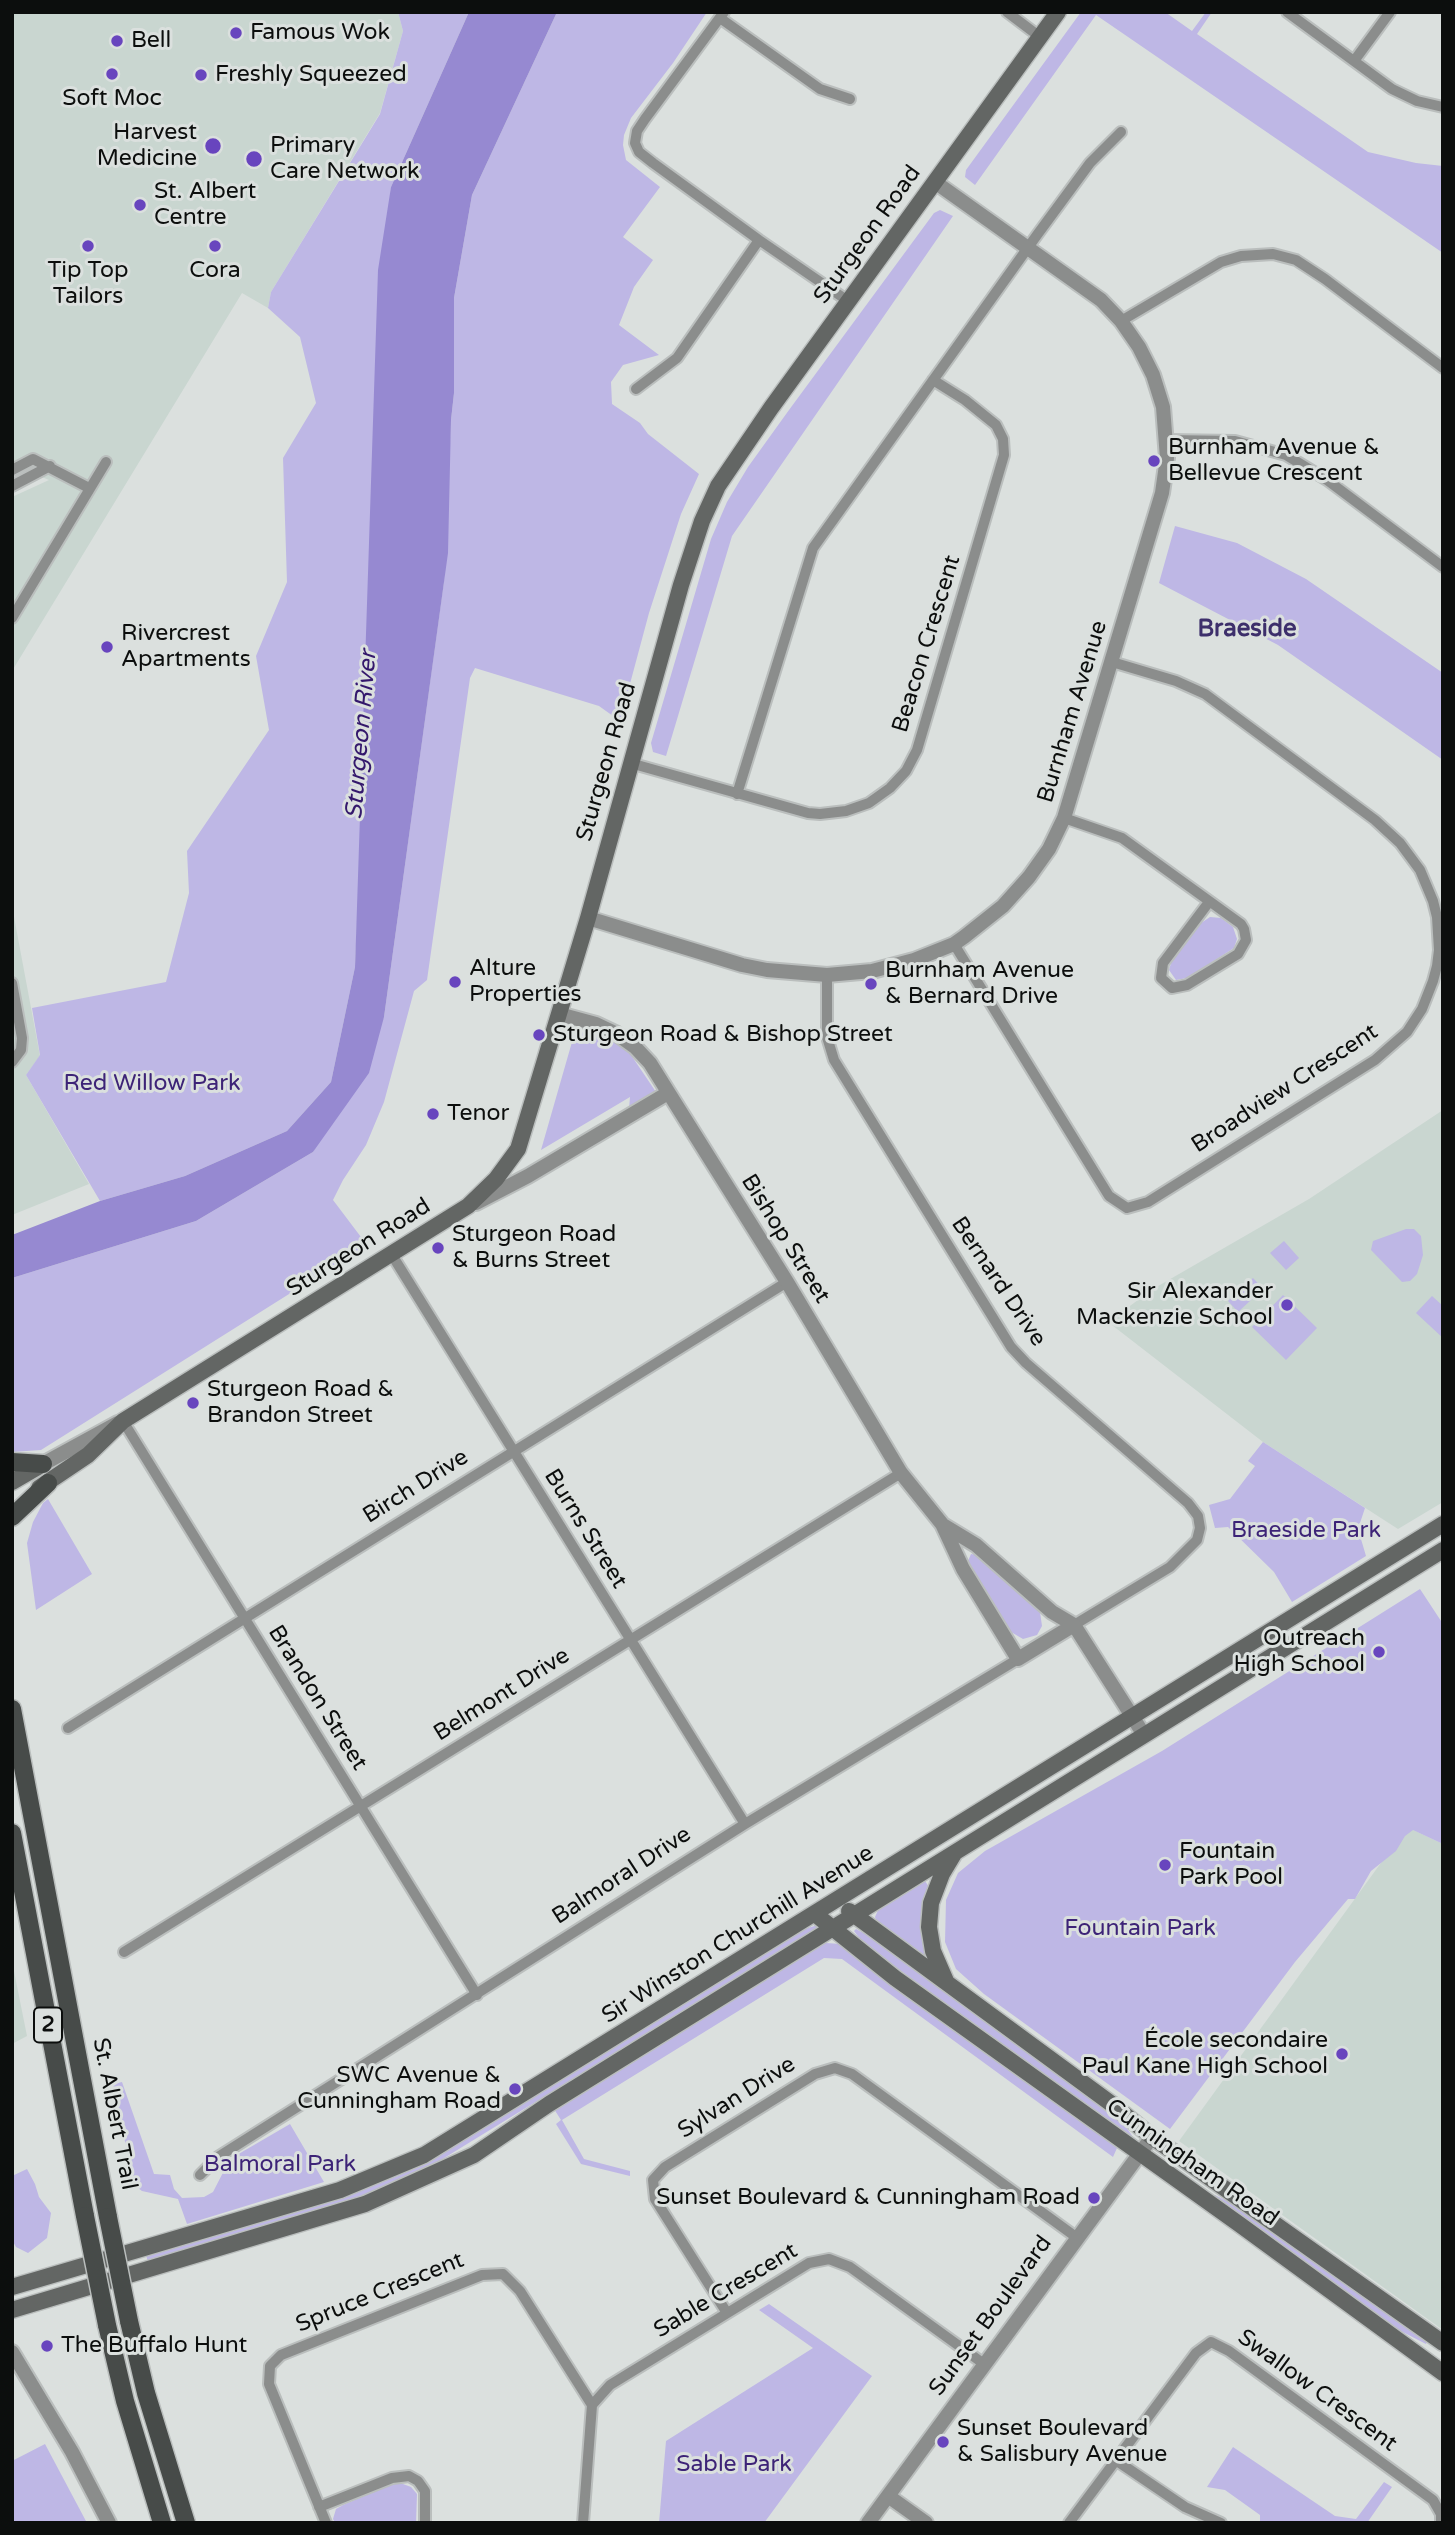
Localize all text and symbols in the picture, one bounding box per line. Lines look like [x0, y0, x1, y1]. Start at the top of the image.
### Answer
place label: Famous Wok [250, 19, 390, 47]
marker: Famous Wok [228, 25, 244, 41]
place label: Bell [131, 27, 171, 55]
marker: Bell [109, 33, 125, 49]
place label: Freshly Squeezed [215, 61, 407, 89]
marker: Soft Moc [104, 66, 120, 82]
marker: Freshly Squeezed [193, 67, 209, 83]
place label: Soft Moc [62, 85, 162, 113]
place label: Harvest Medicine [97, 119, 197, 173]
place label: Primary Care Network [270, 132, 420, 186]
marker: Harvest Medicine [203, 136, 223, 156]
marker: Primary Care Network [244, 149, 264, 169]
street label: Sturgeon Road [809, 160, 927, 310]
place label: St. Albert Centre [154, 178, 256, 232]
marker: St. Albert Centre [132, 197, 148, 213]
marker: Tip Top Tailors [80, 238, 96, 254]
marker: Cora [207, 238, 223, 254]
place label: Tip Top Tailors [47, 257, 129, 311]
place label: Cora [189, 257, 241, 285]
place label: Burnham Avenue & Bellevue Crescent [1168, 434, 1380, 488]
marker: Burnham Avenue & Bellevue Crescent [1146, 453, 1162, 469]
street label: Beacon Crescent [887, 552, 967, 736]
district label: Braeside [1198, 616, 1296, 644]
street label: Burnham Avenue [1032, 618, 1114, 806]
place label: Rivercrest Apartments [121, 620, 251, 674]
marker: Rivercrest Apartments [99, 639, 115, 655]
water label: Sturgeon River [340, 649, 384, 821]
street label: Sturgeon Road [571, 679, 643, 845]
place label: Alture Properties [469, 955, 582, 1009]
place label: Burnham Avenue & Bernard Drive [885, 957, 1074, 1011]
marker: Alture Properties [447, 974, 463, 990]
marker: Burnham Avenue & Bernard Drive [863, 976, 879, 992]
street label: Broadview Crescent [1187, 1018, 1383, 1160]
place label: Sturgeon Road & Bishop Street [553, 1021, 893, 1049]
marker: Sturgeon Road & Bishop Street [531, 1027, 547, 1043]
park label: Red Willow Park [63, 1070, 241, 1098]
place label: Tenor [447, 1100, 509, 1128]
marker: Tenor [425, 1106, 441, 1122]
street label: Bishop Street [734, 1169, 836, 1309]
street label: Sturgeon Road [282, 1193, 436, 1303]
street label: Bernard Drive [945, 1212, 1051, 1352]
place label: Sturgeon Road & Burns Street [452, 1221, 616, 1275]
marker: Sturgeon Road & Burns Street [430, 1240, 446, 1256]
place label: Sir Alexander Mackenzie School [1076, 1278, 1273, 1332]
marker: Sir Alexander Mackenzie School [1279, 1297, 1295, 1313]
place label: Sturgeon Road & Brandon Street [207, 1376, 394, 1430]
marker: Sturgeon Road & Brandon Street [185, 1395, 201, 1411]
street label: Birch Drive [358, 1444, 474, 1530]
street label: Burns Street [537, 1464, 633, 1594]
park label: Braeside Park [1231, 1517, 1381, 1545]
street label: Brandon Street [261, 1620, 373, 1776]
place label: Outreach High School [1234, 1625, 1365, 1679]
street label: Belmont Drive [429, 1642, 575, 1748]
marker: Outreach High School [1371, 1644, 1387, 1660]
street label: Balmoral Drive [547, 1821, 697, 1931]
place label: Fountain Park Pool [1179, 1838, 1283, 1892]
street label: Sir Winston Churchill Avenue [597, 1840, 879, 2030]
marker: Fountain Park Pool [1157, 1857, 1173, 1873]
park label: Fountain Park [1064, 1915, 1216, 1943]
road number: 2 [34, 2008, 62, 2042]
place label: École secondaire Paul Kane High School [1082, 2027, 1328, 2081]
street label: St. Albert Trail [86, 2036, 142, 2192]
marker: École secondaire Paul Kane High School [1334, 2046, 1350, 2062]
street label: Sylvan Drive [673, 2051, 801, 2145]
place label: SWC Avenue & Cunningham Road [297, 2062, 501, 2116]
marker: SWC Avenue & Cunningham Road [507, 2081, 523, 2097]
street label: Cunningham Road [1101, 2093, 1283, 2233]
park label: Balmoral Park [204, 2151, 356, 2179]
place label: Sunset Boulevard & Cunningham Road [656, 2184, 1080, 2212]
marker: Sunset Boulevard & Cunningham Road [1086, 2190, 1102, 2206]
street label: Sunset Boulevard [924, 2231, 1058, 2401]
street label: Sable Crescent [649, 2237, 803, 2345]
street label: Spruce Crescent [292, 2247, 468, 2339]
street label: Swallow Crescent [1232, 2324, 1402, 2458]
place label: The Buffalo Hunt [61, 2332, 247, 2360]
marker: The Buffalo Hunt [39, 2338, 55, 2354]
place label: Sunset Boulevard & Salisbury Avenue [957, 2415, 1167, 2469]
marker: Sunset Boulevard & Salisbury Avenue [935, 2434, 951, 2450]
park label: Sable Park [676, 2451, 792, 2479]

